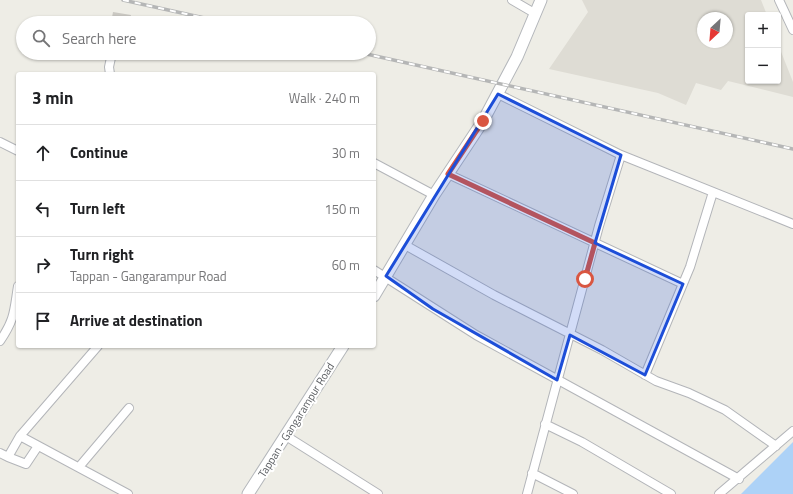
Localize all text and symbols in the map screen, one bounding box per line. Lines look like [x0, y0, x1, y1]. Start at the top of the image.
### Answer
north arrow [697, 12, 733, 48]
map controls [745, 12, 781, 84]
button: + [745, 12, 781, 48]
search box [16, 16, 376, 60]
icon: search [30, 27, 52, 49]
text: Search here [62, 27, 136, 50]
button: − [745, 48, 781, 84]
text: 3 min [32, 85, 73, 111]
text: Walk · 240 m [289, 88, 360, 108]
route end [474, 112, 492, 130]
text: Continue [70, 141, 128, 164]
icon: ahead [32, 142, 54, 164]
text: 30 m [332, 143, 360, 163]
text: Turn left [70, 197, 125, 220]
icon: left [32, 198, 54, 220]
text: 150 m [324, 199, 360, 219]
text: Turn right [70, 243, 134, 266]
icon: right [32, 254, 54, 276]
text: 60 m [332, 255, 360, 275]
text: Tappan - Gangarampur Road [70, 266, 227, 286]
route start [576, 270, 594, 288]
text: Arrive at destination [70, 309, 203, 332]
icon: arrive [32, 310, 54, 332]
street label: Tappan - Gangarampur Road [254, 359, 338, 480]

